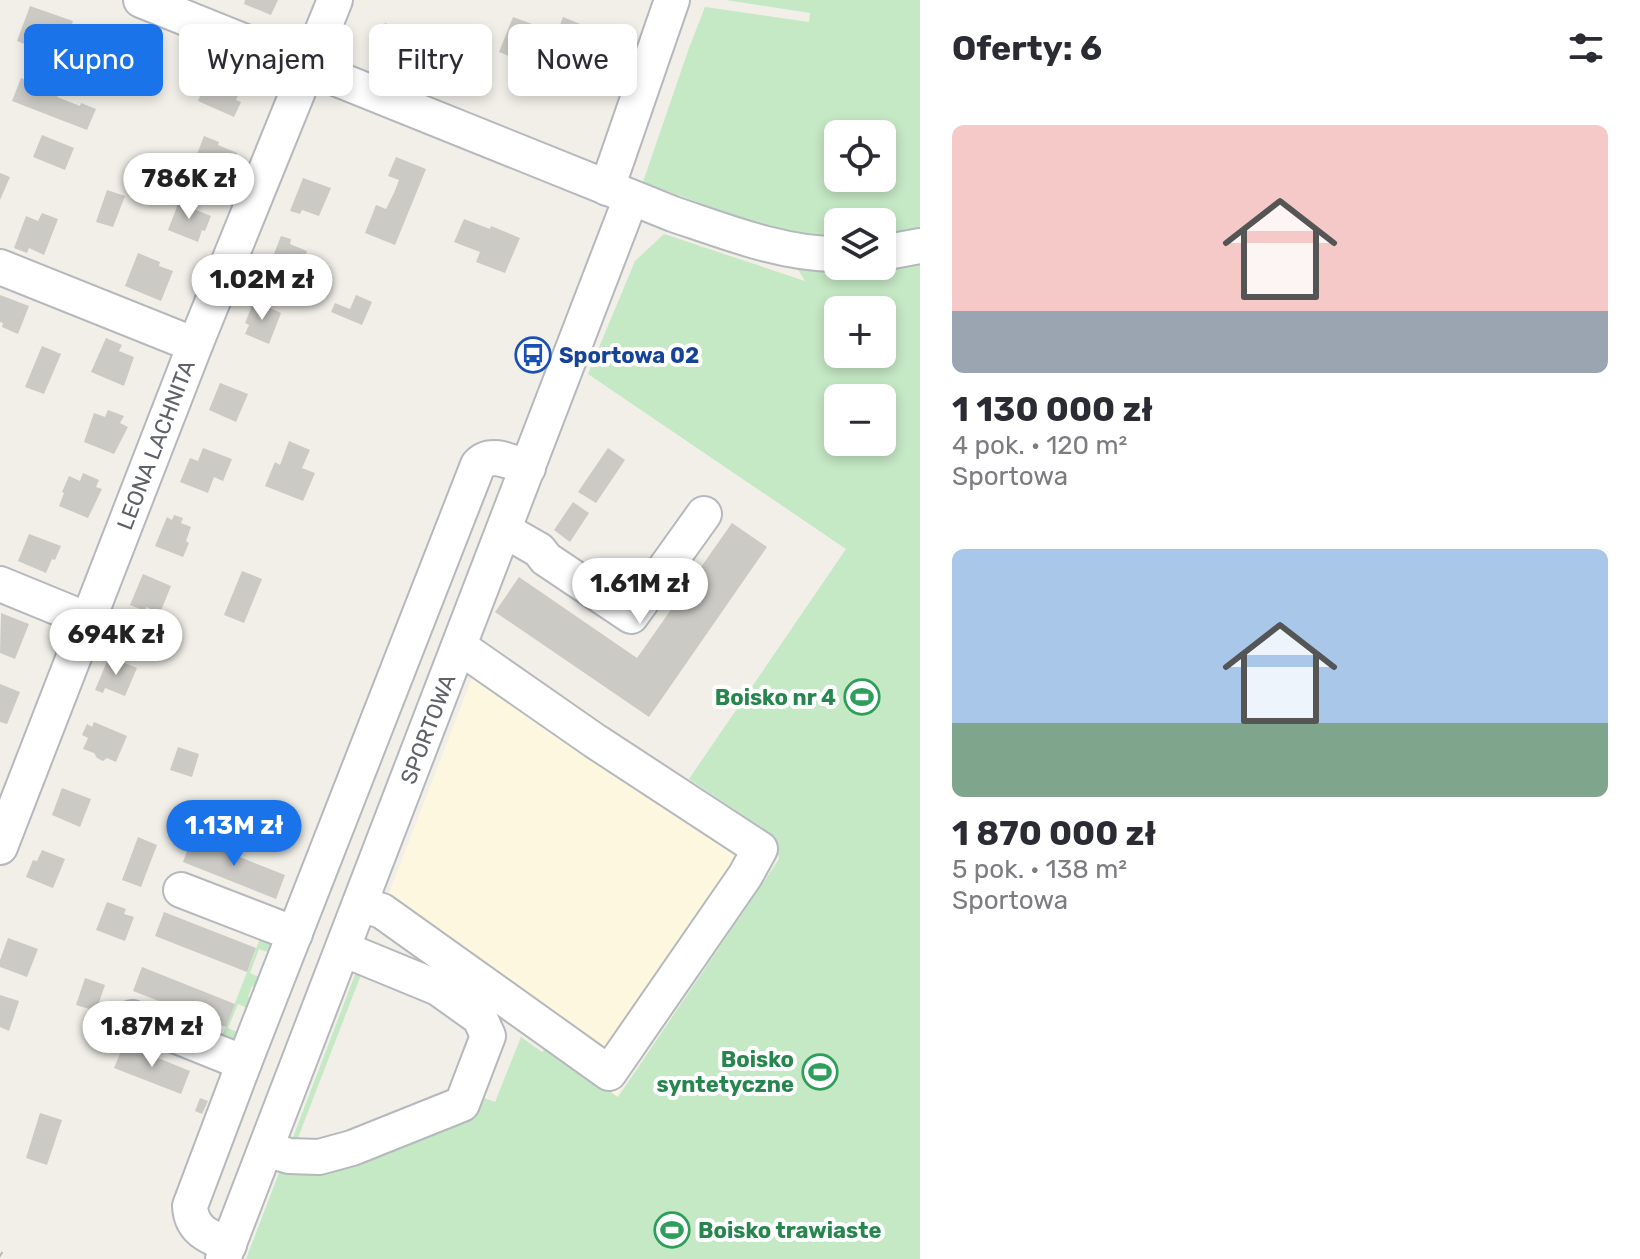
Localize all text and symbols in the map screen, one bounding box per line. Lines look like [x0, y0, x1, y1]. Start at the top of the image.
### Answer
chip: Kupno [24, 24, 163, 96]
chip: Wynajem [179, 24, 353, 96]
chip: Filtry [369, 24, 492, 96]
chip: Nowe [508, 24, 637, 96]
icon: filters [1564, 26, 1608, 70]
text: Oferty: 6 [952, 28, 1102, 69]
map controls [824, 120, 896, 456]
button: locate [824, 120, 896, 192]
pin: 786K zł [115, 153, 263, 221]
text: 786K zł [141, 163, 237, 194]
icon: home [1208, 177, 1352, 321]
button: layers [824, 208, 896, 280]
pin: 1.02M zł [179, 254, 345, 322]
text: 1.02M zł [209, 264, 315, 295]
button: + [824, 296, 896, 368]
bus stop icon: Sportowa 02 [514, 336, 552, 374]
place label: Sportowa 02 [559, 342, 699, 369]
street label: LEONA LACHNITA [111, 356, 201, 534]
button: − [824, 384, 896, 456]
text: 1 130 000 zł [952, 389, 1153, 430]
text: 4 pok. · 120 m² [952, 430, 1127, 461]
text: Sportowa [952, 461, 1068, 492]
pin: 1.61M zł [557, 558, 723, 626]
text: 1.61M zł [590, 568, 690, 599]
icon: home [1208, 601, 1352, 745]
pin: 694K zł [42, 609, 190, 677]
text: 694K zł [67, 619, 165, 650]
street label: SPORTOWA [395, 670, 461, 788]
sports icon: Boisko nr 4 [843, 678, 881, 716]
place label: Boisko nr 4 [715, 684, 836, 711]
pin: 1.13M zł [151, 800, 317, 868]
text: 1.13M zł [184, 810, 284, 841]
text: 1 870 000 zł [952, 813, 1156, 854]
text: 5 pok. · 138 m² [952, 854, 1127, 885]
text: Sportowa [952, 885, 1068, 916]
pin: 1.87M zł [69, 1001, 235, 1069]
text: 1.87M zł [100, 1011, 204, 1042]
place label: Boisko syntetyczne [657, 1046, 794, 1098]
sports icon: Boisko syntetyczne [801, 1053, 839, 1091]
sports icon: Boisko trawiaste [653, 1211, 691, 1249]
place label: Boisko trawiaste [698, 1217, 882, 1244]

